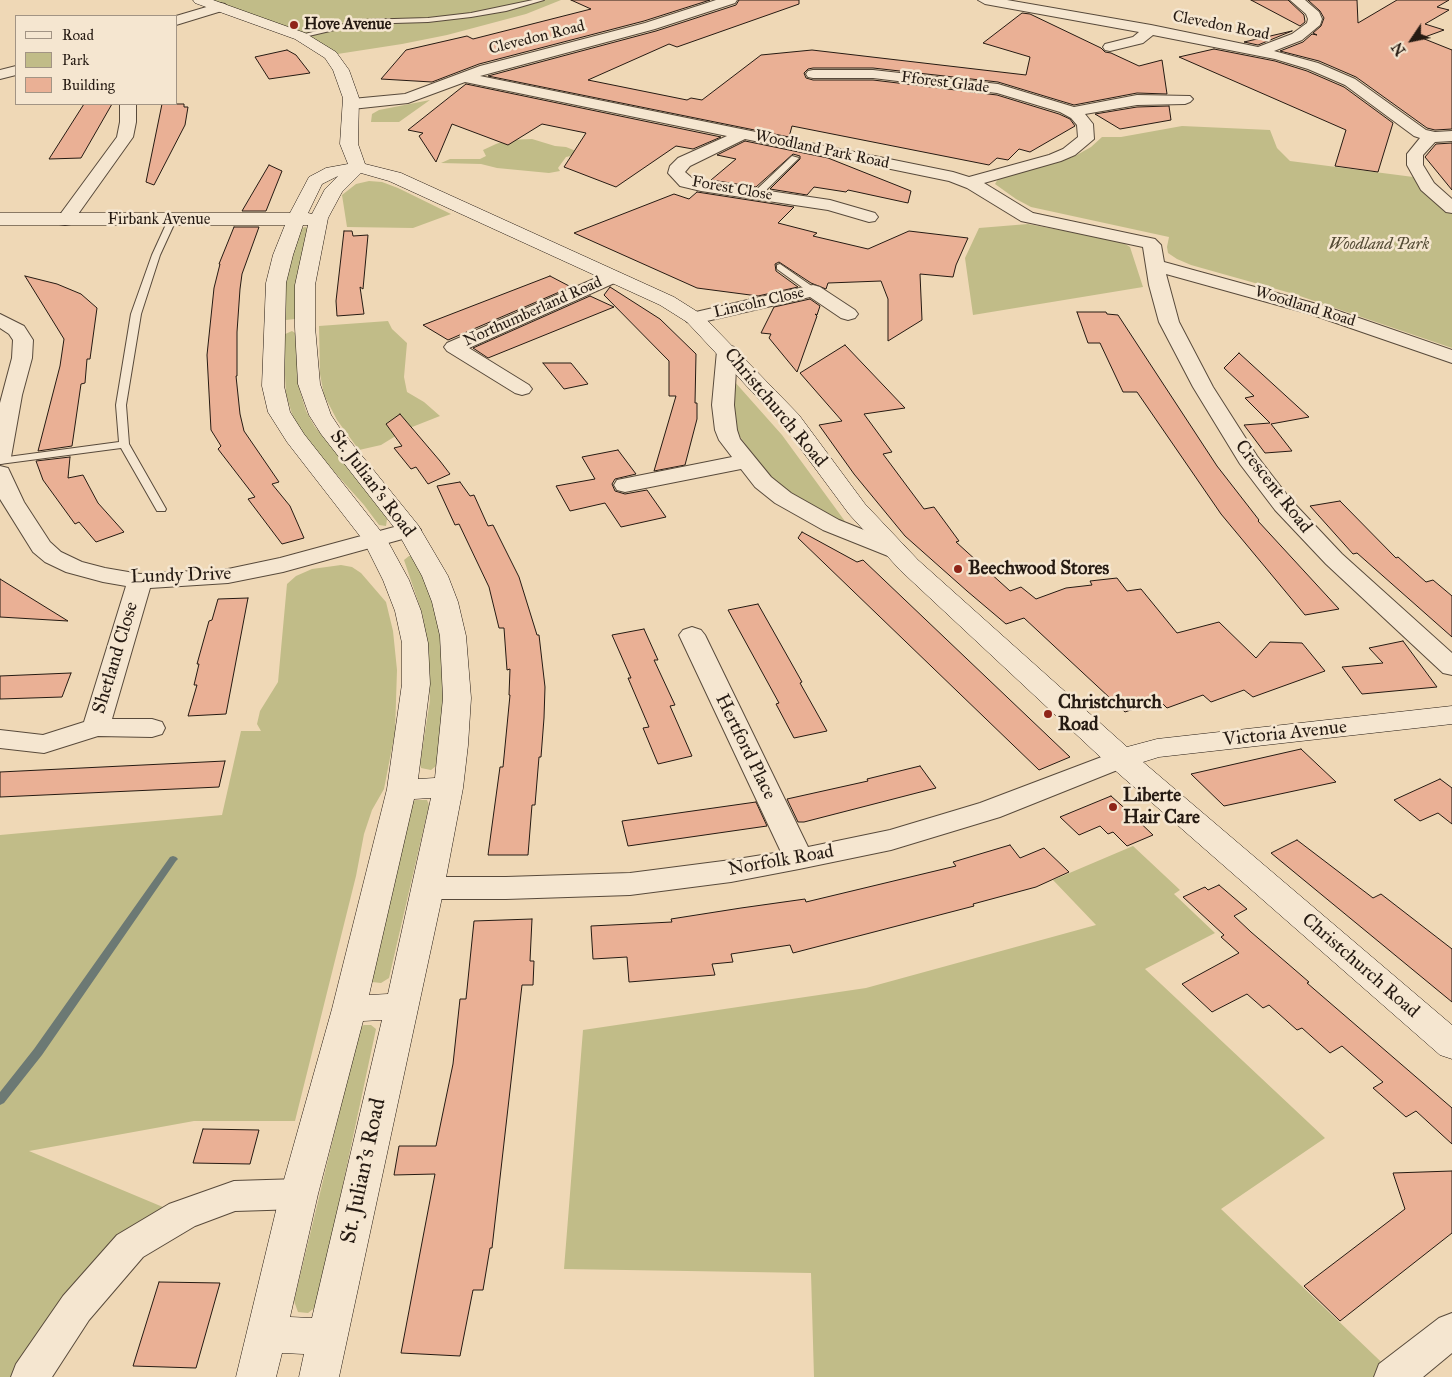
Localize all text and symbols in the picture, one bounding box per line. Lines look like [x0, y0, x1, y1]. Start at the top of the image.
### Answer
street label: Clevedon Road [1171, 7, 1271, 45]
legend [15, 15, 178, 105]
place label: Hove Avenue [304, 15, 391, 35]
north arrow [1387, 15, 1437, 65]
street label: Clevedon Road [487, 17, 587, 59]
marker: Hove Avenue [288, 19, 300, 31]
text: Road [62, 26, 94, 44]
text: N [1389, 39, 1410, 58]
text: Park [62, 51, 89, 69]
street label: Fforest Glade [900, 68, 990, 98]
text: Building [62, 76, 115, 94]
street label: Woodland Park Road [753, 126, 891, 174]
street label: Forest Close [690, 172, 774, 206]
street label: Firbank Avenue [108, 210, 210, 230]
park label: Woodland Park [1329, 235, 1429, 255]
street label: Northumberland Road [461, 273, 605, 351]
street label: Lincoln Close [712, 283, 806, 323]
street label: Woodland Road [1252, 283, 1358, 331]
street label: Christchurch Road [719, 344, 831, 472]
street label: St. Julian's Road [324, 426, 420, 542]
street label: Crescent Road [1229, 436, 1317, 538]
place label: Beechwood Stores [968, 558, 1109, 580]
street label: Lundy Drive [130, 563, 232, 589]
marker: Beechwood Stores [952, 563, 964, 575]
street label: Shetland Close [88, 599, 144, 717]
street label: Hertford Place [710, 691, 780, 803]
place label: Christchurch Road [1058, 692, 1162, 736]
marker: Christchurch Road [1042, 708, 1054, 720]
street label: Victoria Avenue [1222, 716, 1348, 752]
place label: Liberte Hair Care [1123, 785, 1200, 829]
marker: Liberte Hair Care [1107, 801, 1119, 813]
street label: Norfolk Road [726, 840, 836, 882]
street label: Christchurch Road [1297, 909, 1423, 1023]
street label: St. Julian's Road [336, 1096, 392, 1246]

